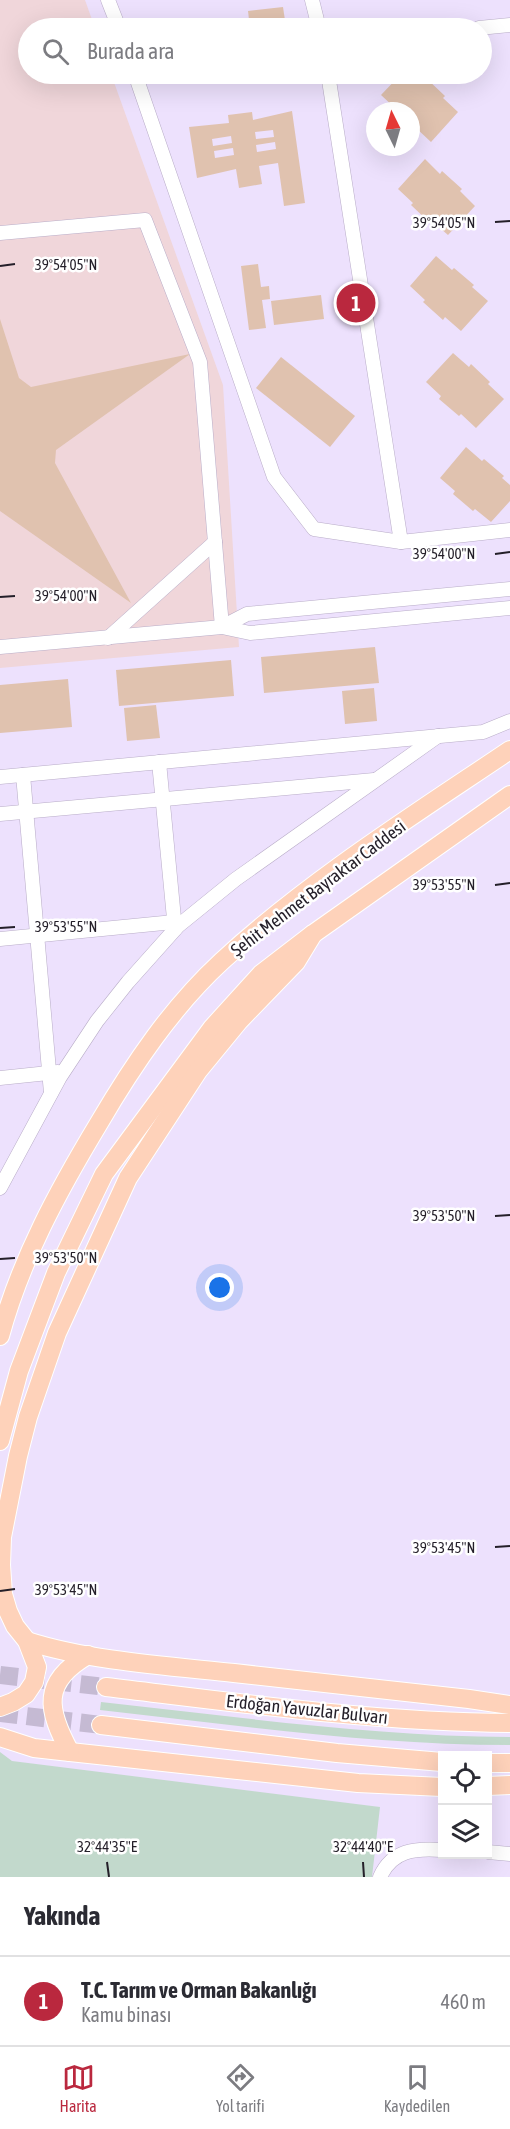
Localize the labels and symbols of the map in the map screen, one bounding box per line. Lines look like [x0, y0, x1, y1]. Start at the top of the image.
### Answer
north arrow [366, 102, 420, 156]
text: 39°54'05"N [413, 214, 475, 231]
text: 39°54'05"N [35, 256, 97, 273]
pin: 1 [336, 280, 376, 326]
text: 39°54'00"N [413, 545, 475, 562]
text: 39°54'00"N [35, 587, 97, 604]
street label: Şehit Mehmet Bayraktar Caddesi [227, 815, 409, 961]
text: 39°53'55"N [413, 876, 475, 893]
text: 39°53'55"N [35, 918, 97, 935]
text: 39°53'50"N [413, 1207, 475, 1224]
text: 39°53'50"N [35, 1249, 97, 1266]
your location [205, 1273, 234, 1302]
text: 39°53'45"N [413, 1539, 475, 1556]
text: 39°53'45"N [35, 1581, 97, 1598]
street label: Erdoğan Yavuzlar Bulvarı [225, 1690, 389, 1728]
text: 32°44'35"E [77, 1838, 138, 1855]
text: 32°44'40"E [333, 1838, 394, 1855]

